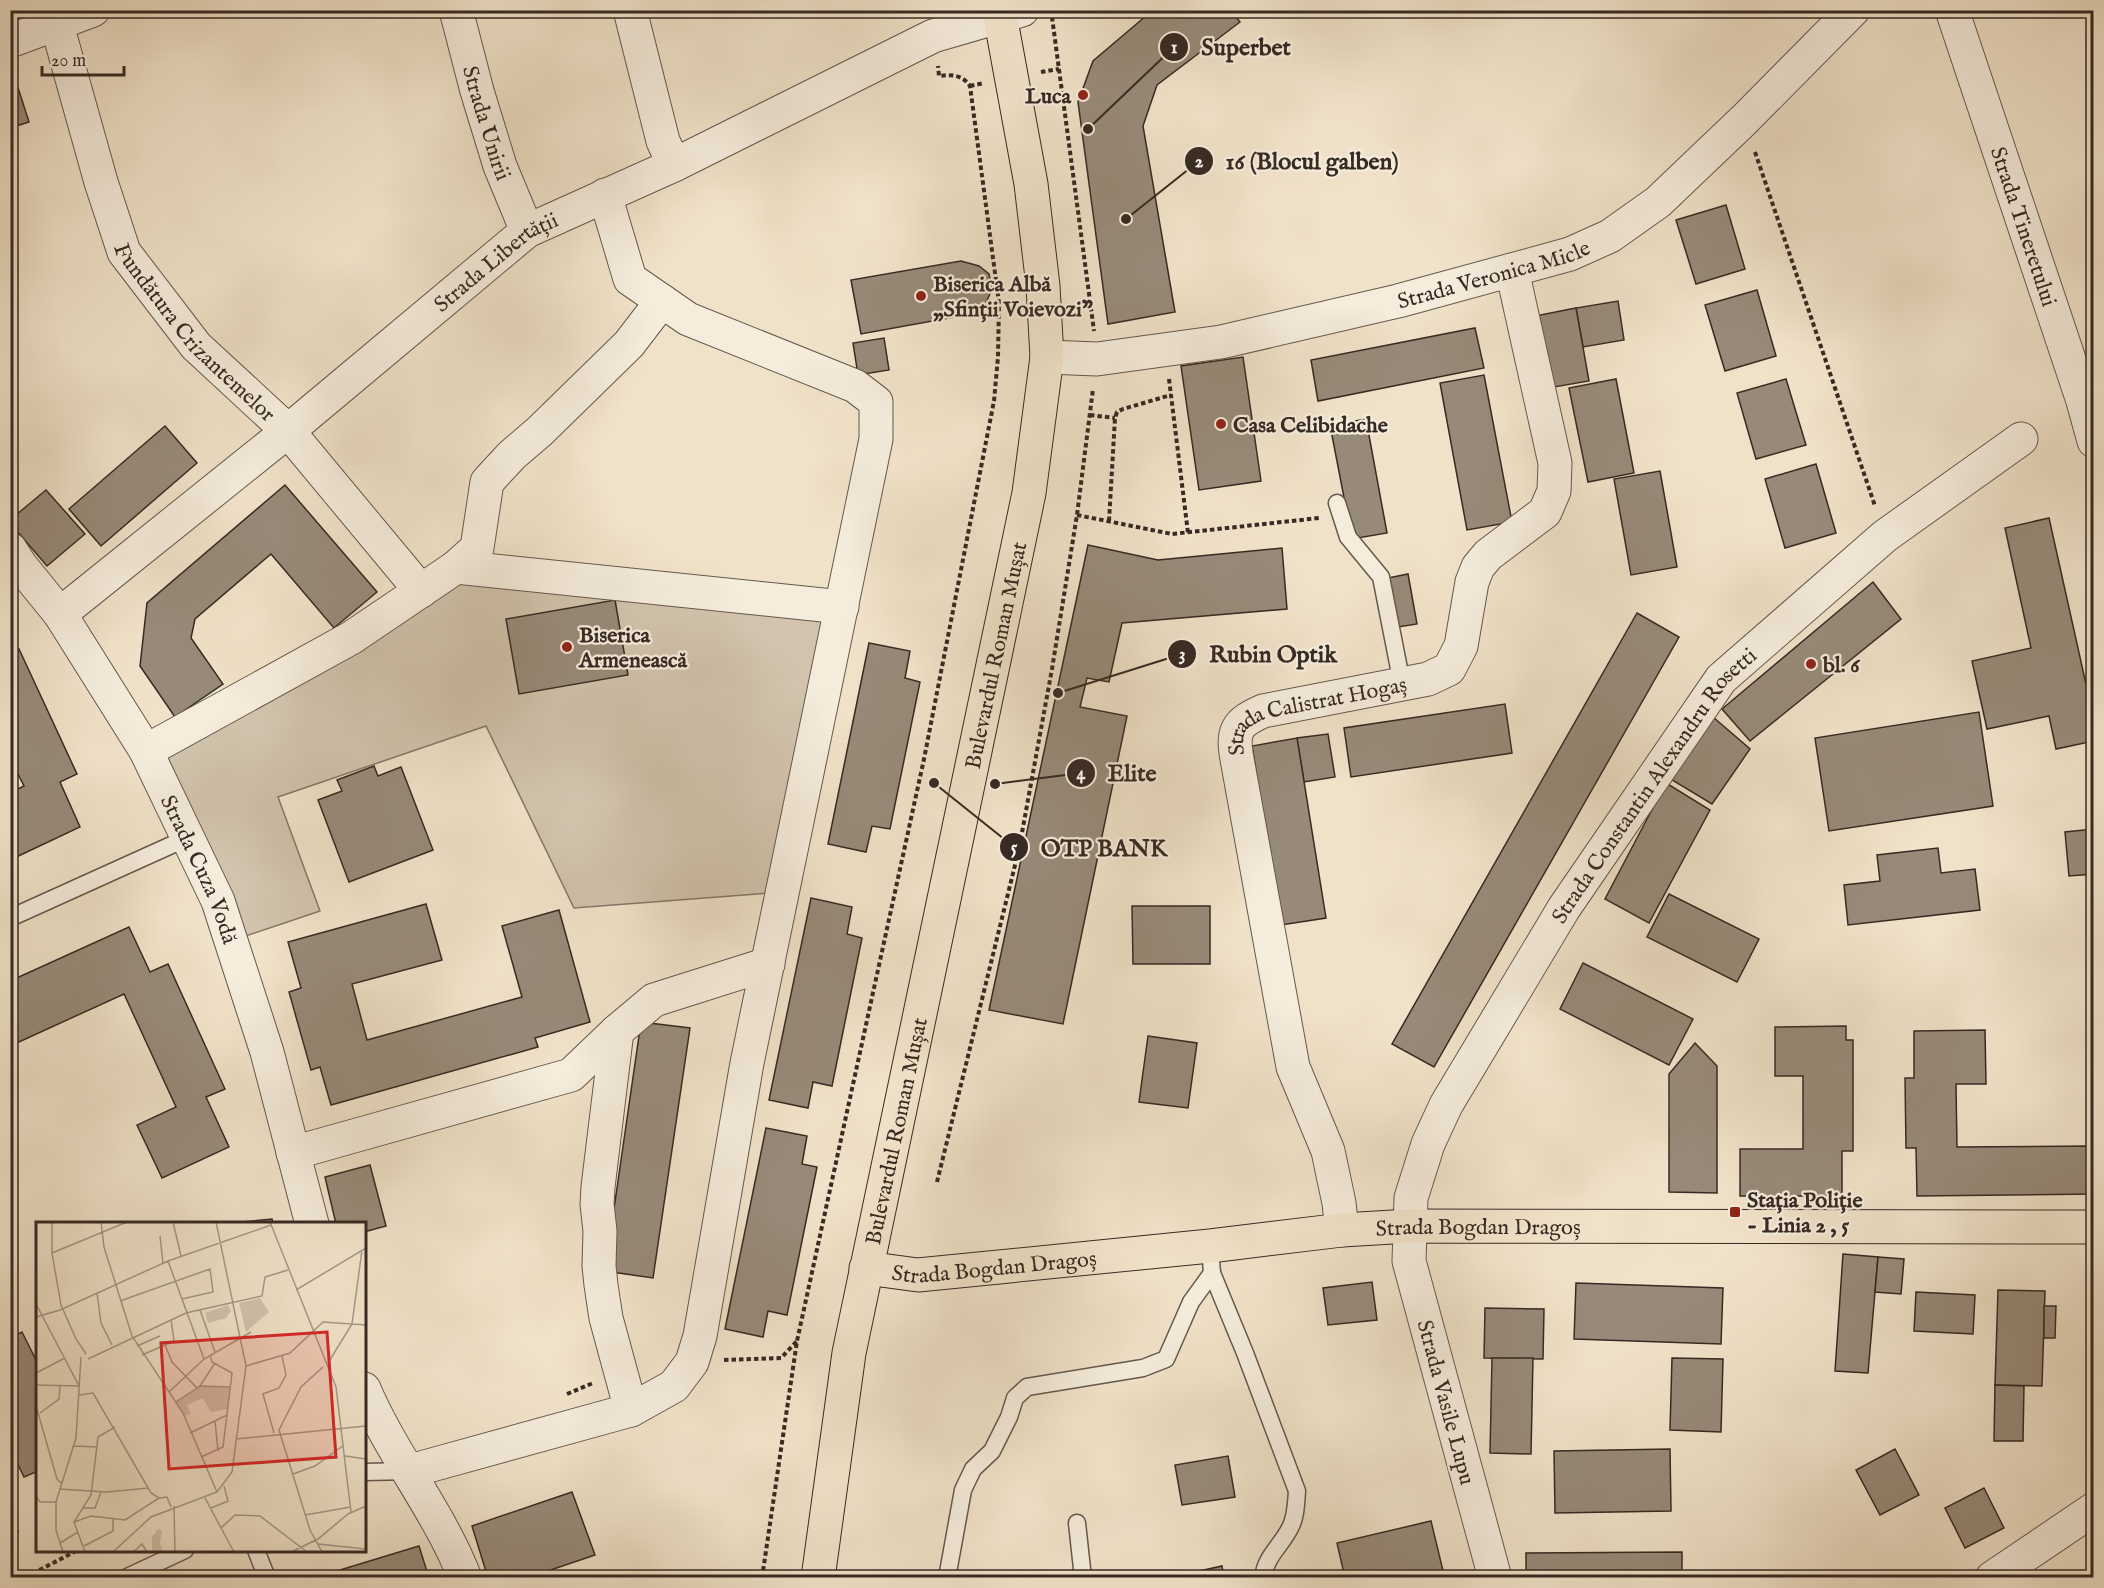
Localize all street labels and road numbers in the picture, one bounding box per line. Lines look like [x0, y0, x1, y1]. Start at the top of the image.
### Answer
street label: Strada Unirii [455, 63, 516, 185]
street label: Strada Tineretului [1983, 143, 2062, 310]
street label: Strada Libertății [429, 207, 563, 319]
street label: Strada Veronica Micle [1394, 235, 1595, 317]
street label: Fundătura Crizantemelor [106, 240, 281, 429]
street label: Bulevardul Roman Mușat [960, 539, 1035, 772]
street label: Strada Constantin Alexandru Rosetti [1546, 642, 1763, 929]
street label: Strada Calistrat Hogaș [1223, 671, 1409, 757]
street label: Strada Cuza Vodă [153, 791, 243, 948]
street label: Bulevardul Roman Mușat [860, 1015, 935, 1248]
street label: Strada Bogdan Dragoș [1375, 1214, 1581, 1244]
street label: Strada Bogdan Dragoș [890, 1245, 1098, 1291]
street label: Strada Vasile Lupu [1410, 1317, 1481, 1488]

